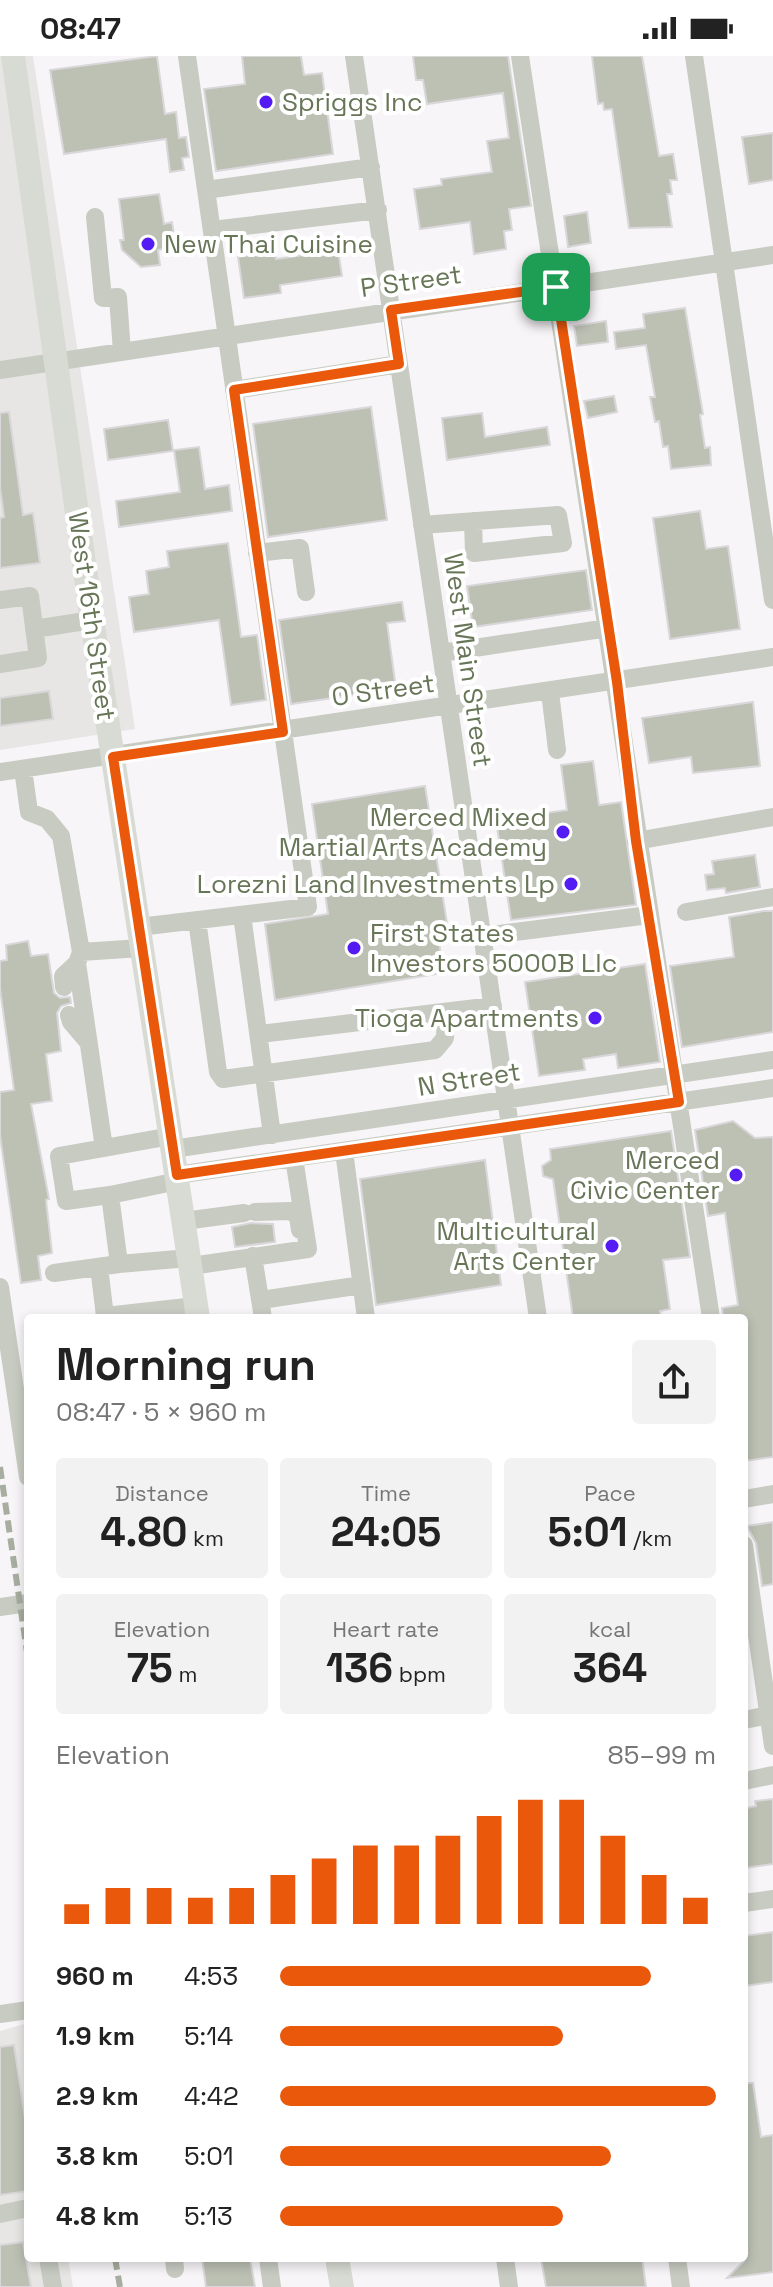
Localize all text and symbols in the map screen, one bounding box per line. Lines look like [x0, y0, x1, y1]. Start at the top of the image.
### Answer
text: 08:47 [40, 9, 121, 48]
place label: Spriggs Inc [282, 85, 422, 119]
marker: Spriggs Inc [257, 93, 275, 111]
place label: New Thai Cuisine [164, 227, 373, 261]
marker: New Thai Cuisine [139, 235, 157, 253]
pin [522, 253, 590, 321]
street label: P Street [358, 257, 464, 305]
icon: arrive [534, 265, 578, 309]
street label: West 16th Street [61, 509, 123, 723]
street label: West Main Street [436, 551, 500, 769]
street label: O Street [329, 666, 437, 714]
place label: Merced Mixed Martial Arts Academy [279, 800, 547, 864]
marker: Merced Mixed Martial Arts Academy [554, 823, 572, 841]
place label: Lorezni Land Investments Lp [197, 867, 555, 901]
marker: Lorezni Land Investments Lp [562, 875, 580, 893]
place label: First States Investors 5000B Llc [370, 916, 617, 980]
marker: First States Investors 5000B Llc [345, 939, 363, 957]
place label: Tioga Apartments [355, 1001, 579, 1035]
marker: Tioga Apartments [586, 1009, 604, 1027]
street label: N Street [415, 1054, 523, 1104]
place label: Merced Civic Center [570, 1143, 720, 1207]
marker: Merced Civic Center [727, 1166, 745, 1184]
place label: Multicultural Arts Center [437, 1214, 596, 1278]
marker: Multicultural Arts Center [603, 1237, 621, 1255]
text: Morning run [56, 1337, 316, 1393]
button: share [632, 1340, 716, 1424]
text: 08:47 · 5 × 960 m [56, 1395, 266, 1429]
text: Distance [115, 1479, 209, 1507]
text: Time [361, 1479, 411, 1507]
text: Pace [584, 1479, 636, 1507]
text: 4.80 [100, 1507, 187, 1558]
text: 24:05 [331, 1507, 441, 1558]
text: 5:01 [548, 1507, 628, 1558]
text: km [187, 1524, 224, 1552]
text: /km [628, 1524, 672, 1552]
text: Elevation [114, 1615, 210, 1643]
text: Heart rate [333, 1615, 439, 1643]
text: kcal [589, 1615, 631, 1643]
text: 75 [127, 1643, 173, 1694]
text: 136 [326, 1643, 393, 1694]
text: 364 [573, 1643, 647, 1694]
text: m [173, 1660, 197, 1688]
text: bpm [393, 1660, 446, 1688]
text: Elevation [56, 1738, 170, 1772]
text: 85–99 m [608, 1738, 716, 1772]
text: 960 m [56, 1959, 134, 1993]
text: 4:53 [184, 1959, 238, 1993]
text: 1.9 km [56, 2019, 135, 2053]
text: 5:14 [184, 2019, 233, 2053]
text: 2.9 km [56, 2079, 139, 2113]
text: 4:42 [184, 2079, 239, 2113]
text: 3.8 km [56, 2139, 139, 2173]
text: 5:01 [184, 2139, 234, 2173]
text: 4.8 km [56, 2199, 139, 2233]
text: 5:13 [184, 2199, 233, 2233]

